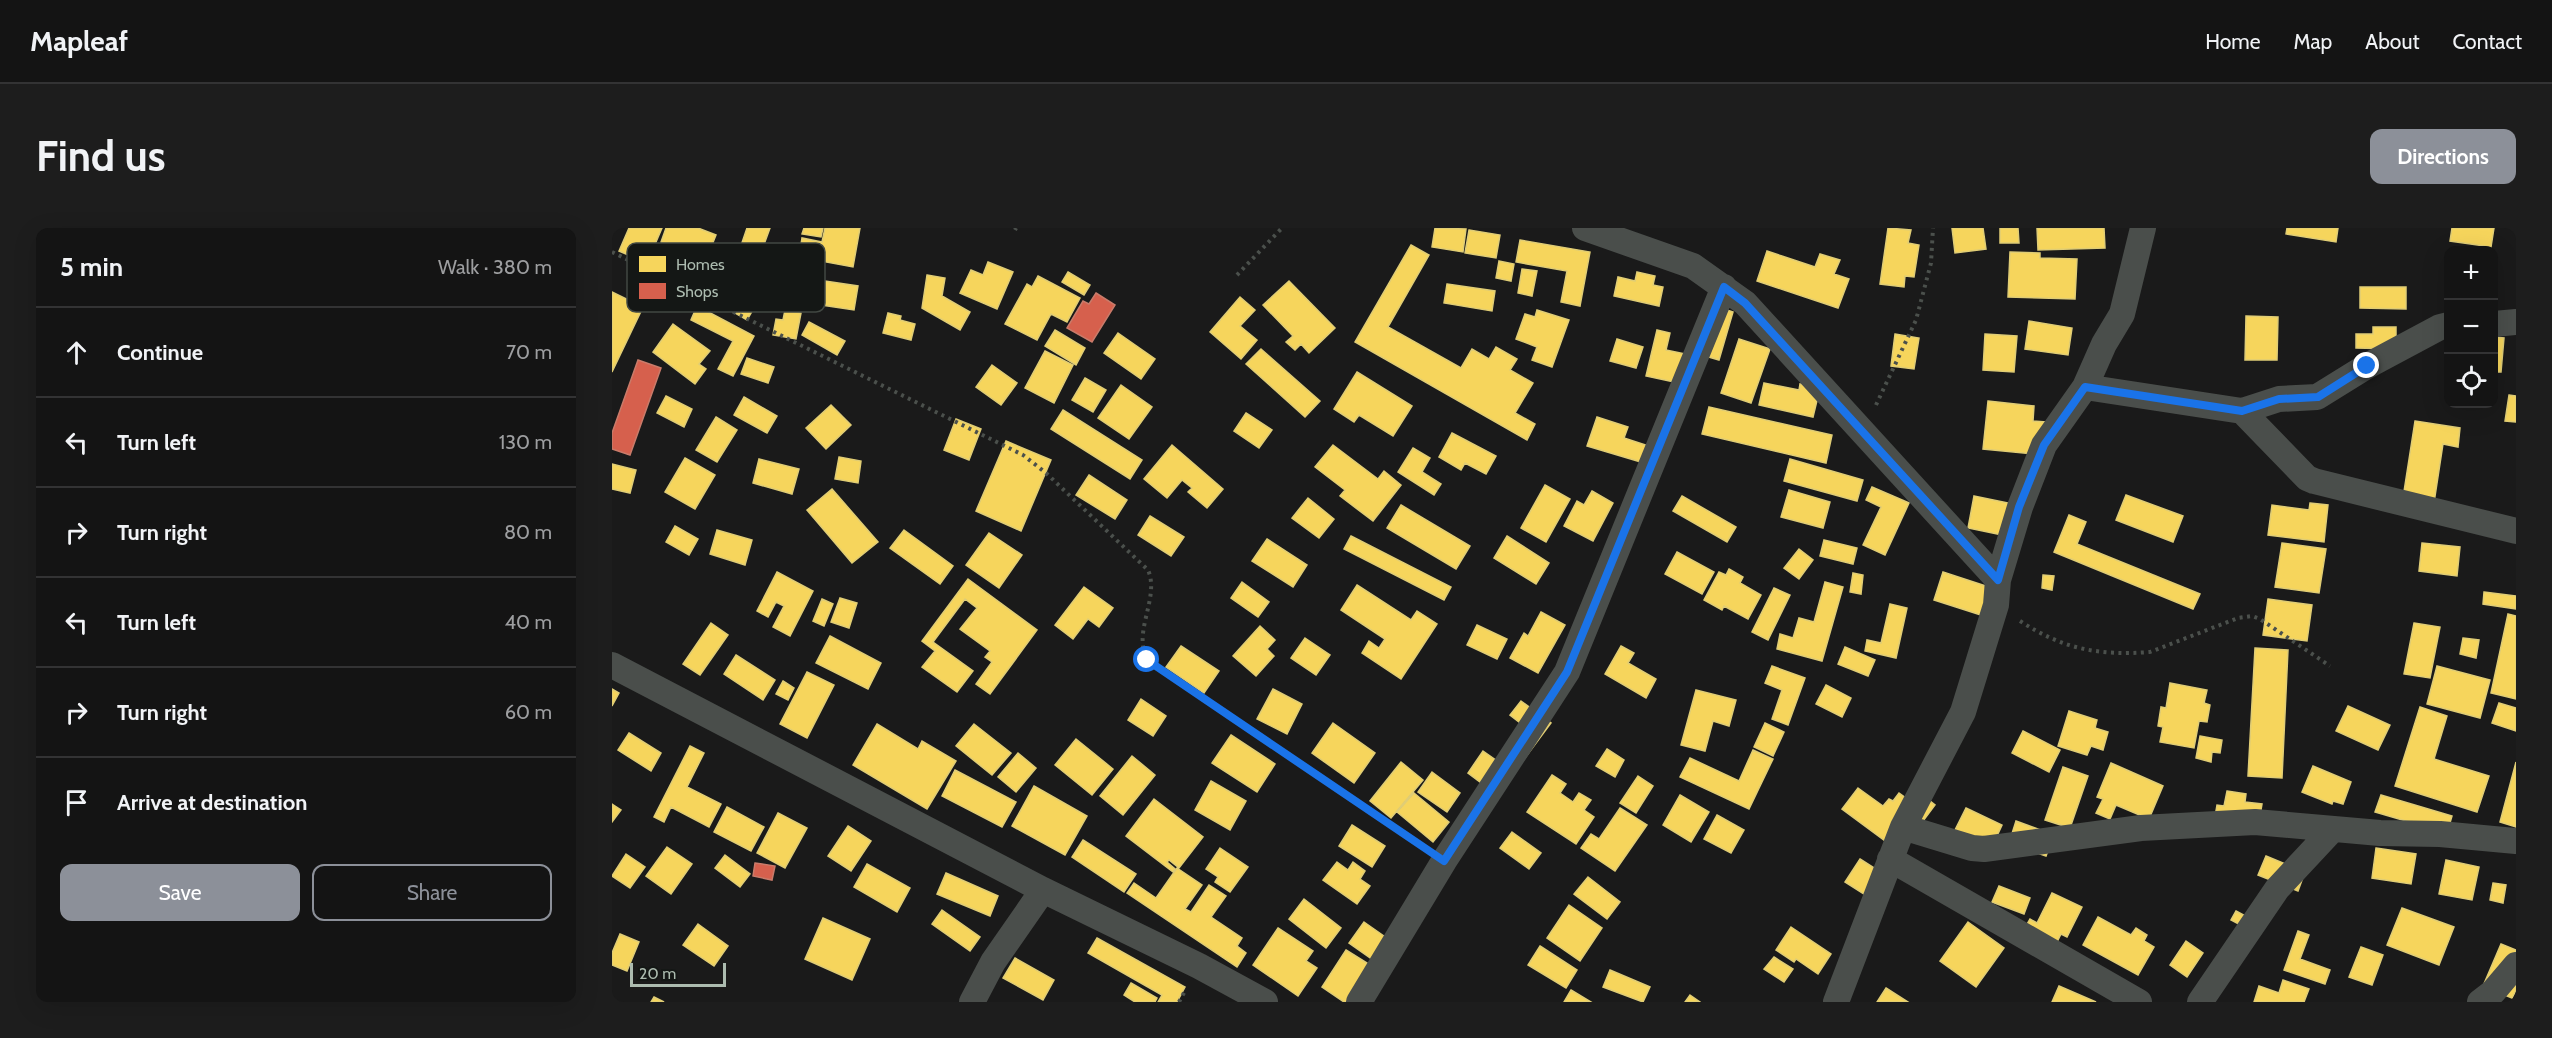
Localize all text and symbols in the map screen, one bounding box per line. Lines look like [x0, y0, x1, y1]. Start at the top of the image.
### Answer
text: Mapleaf [30, 24, 128, 58]
text: Home [2205, 29, 2261, 54]
text: Map [2294, 29, 2332, 54]
text: About [2365, 29, 2419, 54]
text: Contact [2452, 29, 2522, 54]
button: Directions [2370, 129, 2516, 184]
text: Find us [36, 130, 165, 182]
legend [627, 243, 825, 312]
map controls [2444, 246, 2498, 408]
button: + [2444, 246, 2498, 300]
text: 5 min [60, 251, 123, 283]
text: Walk · 380 m [438, 255, 552, 279]
text: Homes [676, 255, 725, 274]
text: Shops [676, 282, 719, 301]
button: − [2444, 300, 2498, 354]
icon: ahead [60, 336, 93, 369]
text: Continue [117, 339, 203, 366]
text: 70 m [506, 340, 552, 364]
route end [2353, 352, 2379, 378]
button: locate [2444, 354, 2498, 408]
icon: left [60, 426, 93, 459]
text: Turn left [117, 429, 196, 456]
text: 130 m [499, 430, 552, 454]
icon: right [60, 516, 93, 549]
text: Turn right [117, 519, 207, 546]
text: 80 m [504, 520, 552, 544]
icon: left [60, 606, 93, 639]
text: Turn left [117, 609, 196, 636]
text: 40 m [504, 610, 552, 634]
route start [1133, 646, 1159, 672]
icon: right [60, 696, 93, 729]
text: Turn right [117, 699, 207, 726]
text: 60 m [505, 700, 552, 724]
icon: arrive [60, 786, 93, 819]
text: Arrive at destination [117, 789, 307, 816]
button: Save [60, 864, 300, 921]
button: Share [312, 864, 552, 921]
scale bar [630, 960, 726, 988]
text: 20 m [639, 964, 676, 983]

